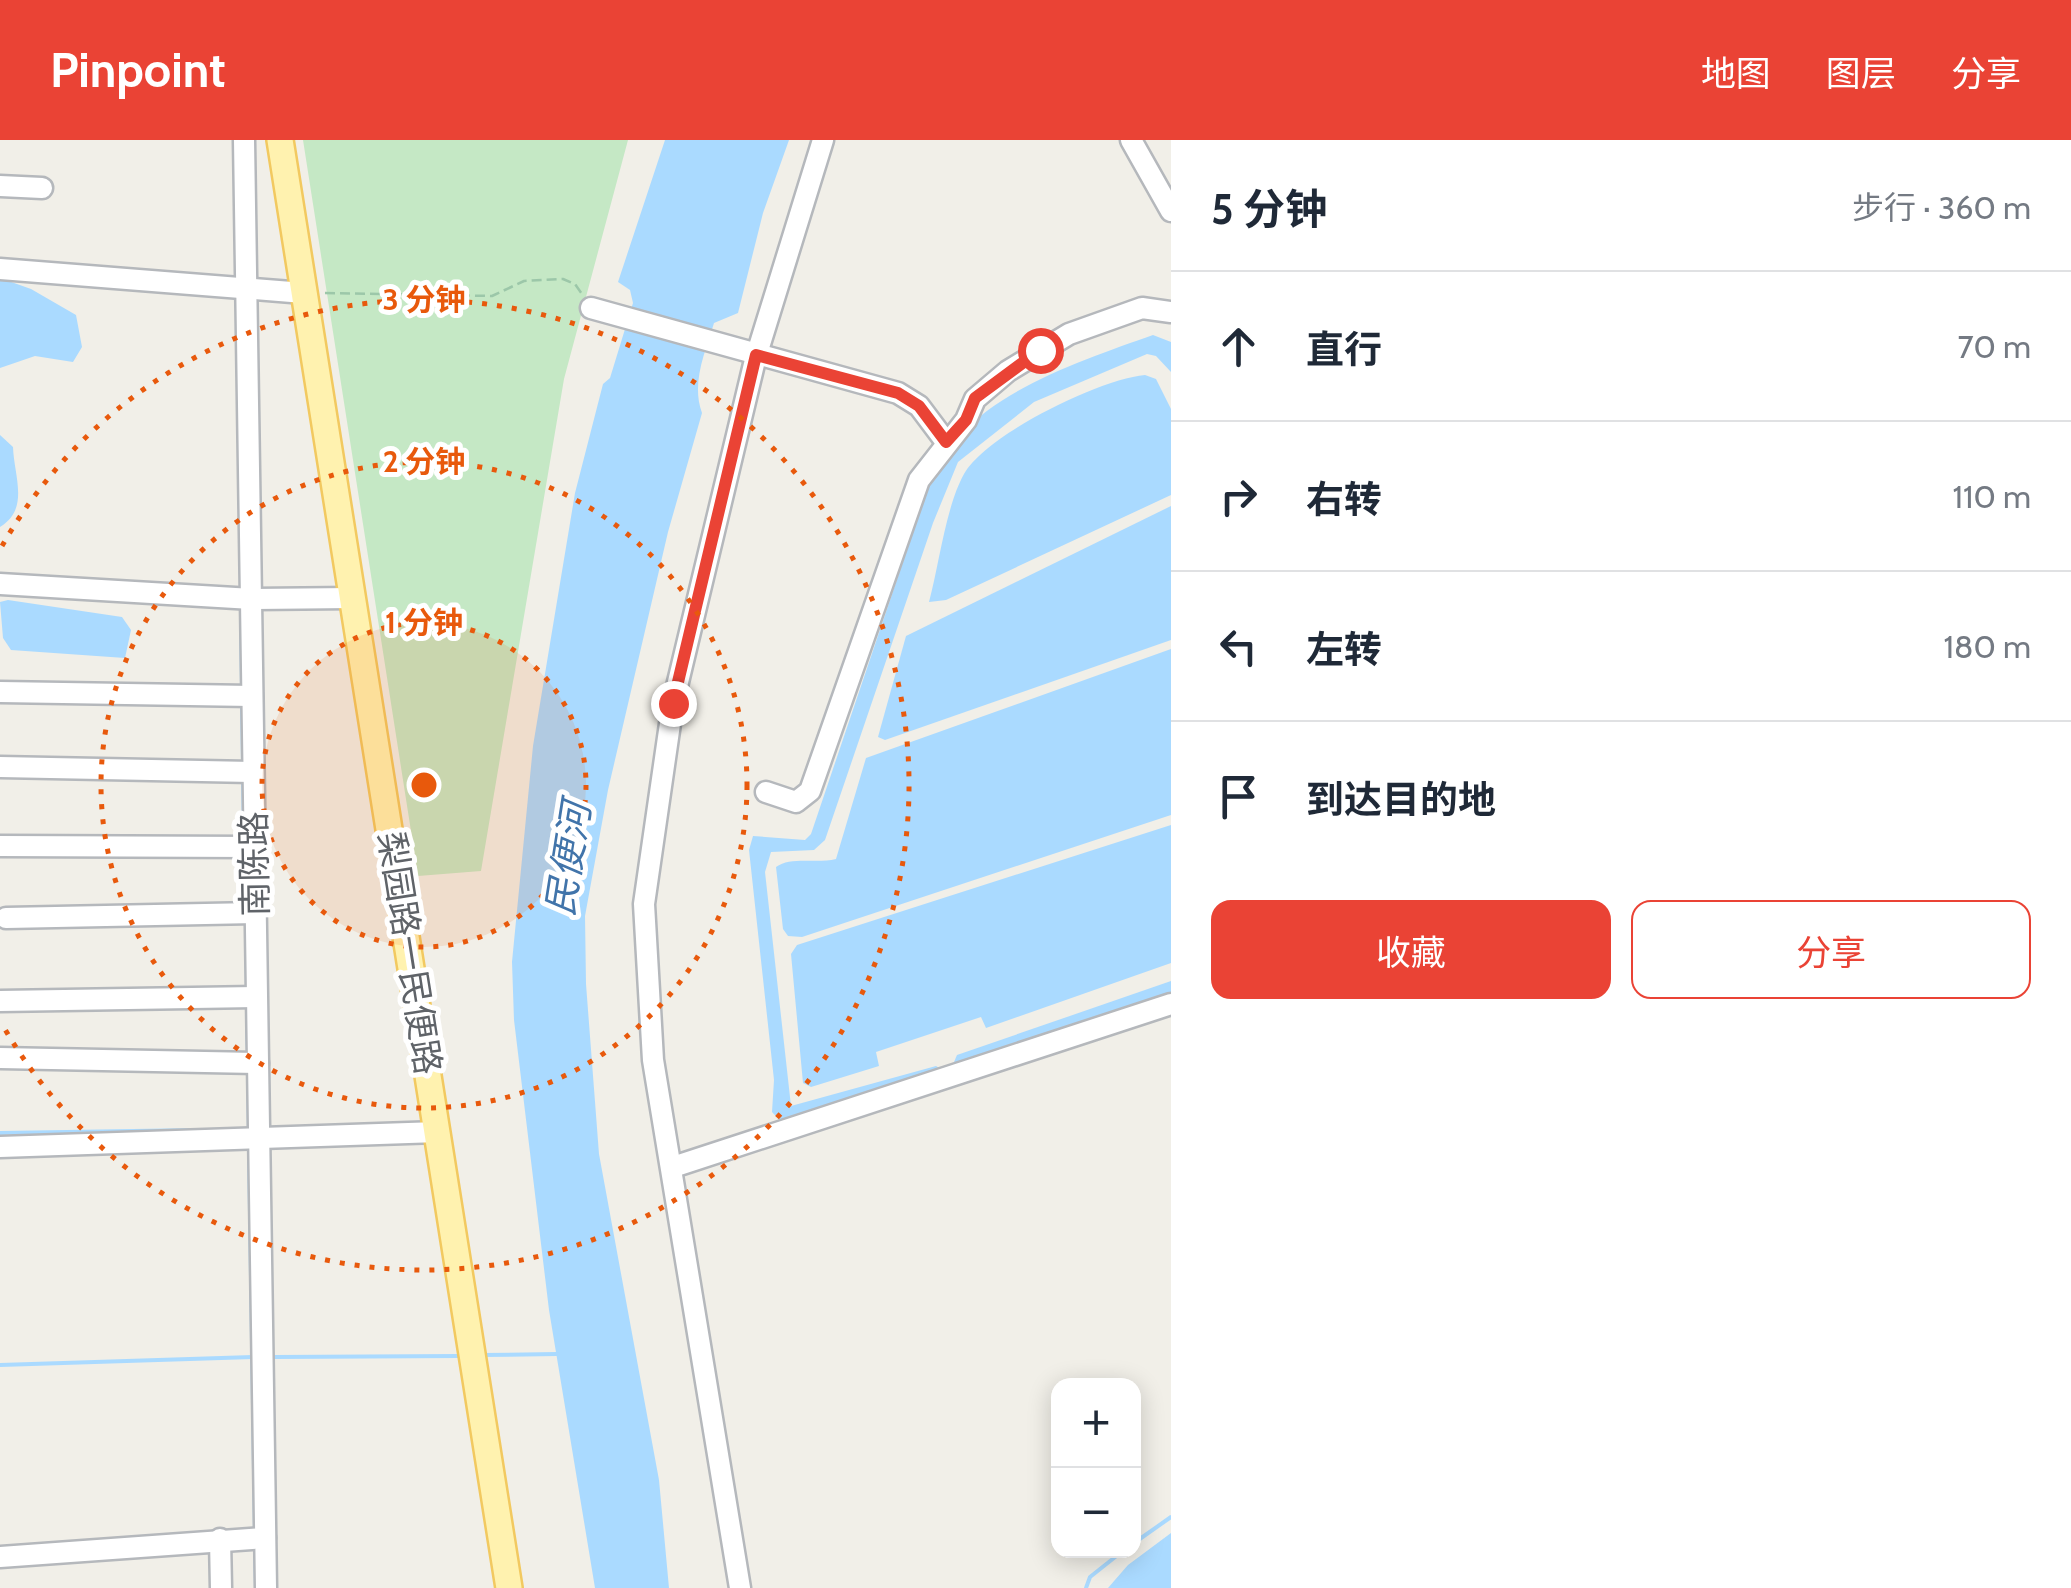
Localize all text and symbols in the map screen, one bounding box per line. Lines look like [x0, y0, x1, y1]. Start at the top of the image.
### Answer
text: Pinpoint [50, 41, 225, 99]
text: 地图 [1701, 52, 1771, 95]
text: 图层 [1826, 52, 1896, 95]
text: 分享 [1951, 52, 2021, 95]
text: 5 分钟 [1211, 183, 1327, 235]
text: 步行 · 360 m [1852, 188, 2031, 227]
text: 3 分钟 [383, 281, 465, 318]
icon: ahead [1211, 319, 1266, 374]
text: 直行 [1306, 326, 1382, 373]
text: 70 m [1958, 327, 2031, 366]
route start [1018, 328, 1064, 374]
text: 2 分钟 [383, 443, 465, 480]
icon: right [1211, 469, 1266, 524]
text: 右转 [1306, 476, 1382, 523]
text: 110 m [1953, 477, 2031, 516]
text: 1 分钟 [385, 604, 463, 641]
icon: left [1211, 619, 1266, 674]
text: 左转 [1306, 626, 1382, 673]
text: 180 m [1944, 627, 2031, 666]
route end [651, 681, 697, 727]
centre of rings [406, 767, 442, 803]
icon: arrive [1211, 769, 1266, 824]
text: 到达目的地 [1306, 776, 1496, 823]
water label: 民便河 [536, 792, 601, 919]
street label: 南陈路 [232, 811, 276, 917]
street label: 梨园路一民便路 [370, 829, 450, 1077]
button: 收藏 [1211, 900, 1611, 999]
button: 分享 [1631, 900, 2031, 999]
map controls [1051, 1378, 1141, 1558]
button: + [1051, 1378, 1141, 1468]
button: − [1051, 1468, 1141, 1558]

